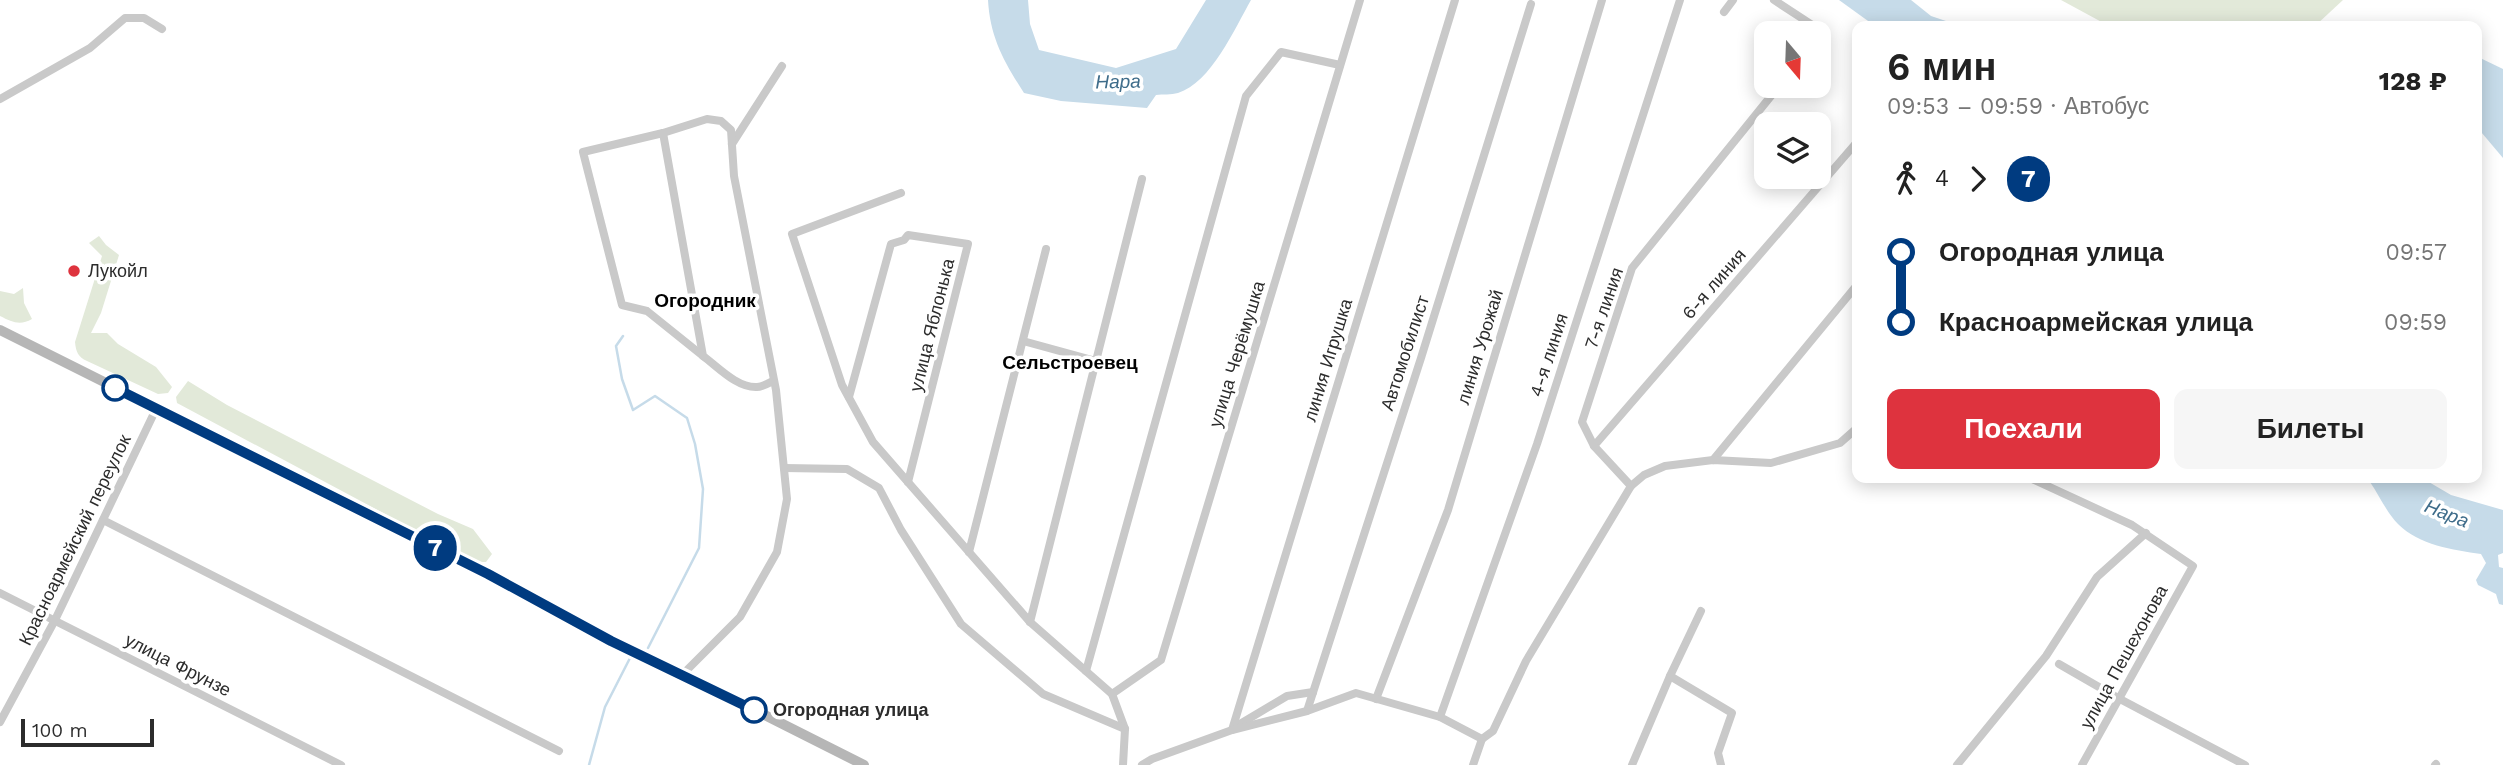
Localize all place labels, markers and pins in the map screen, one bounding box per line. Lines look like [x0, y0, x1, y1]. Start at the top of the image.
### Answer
place label: Лукойл [88, 260, 148, 281]
marker: Лукойл [66, 263, 82, 279]
unlabelled marker [102, 375, 128, 401]
marker: Огородная улица [741, 697, 767, 723]
place label: Огородная улица [773, 699, 930, 720]

